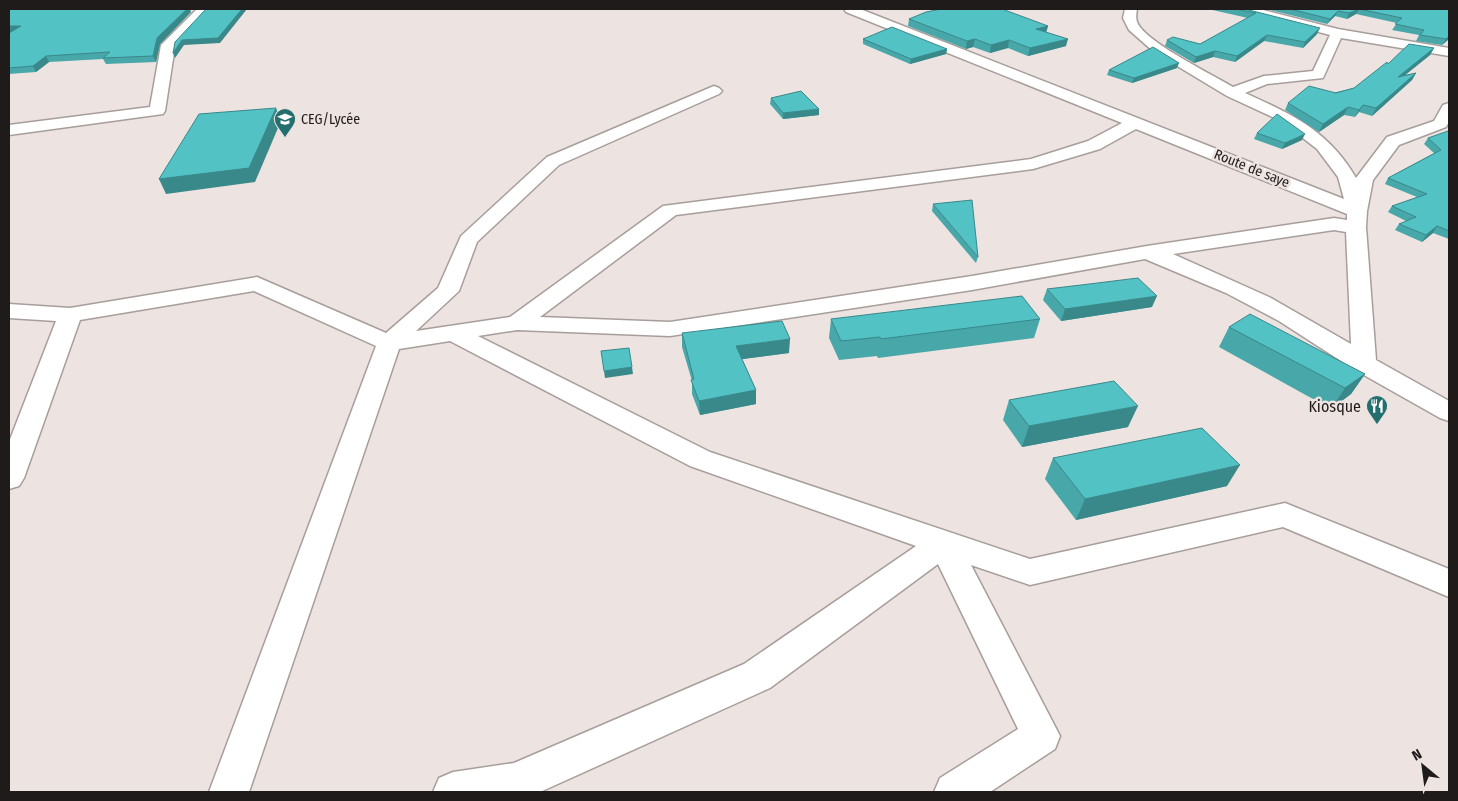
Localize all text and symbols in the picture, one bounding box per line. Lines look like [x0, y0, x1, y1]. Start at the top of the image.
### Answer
school or university icon: CEG/Lycée [273, 107, 297, 138]
place label: CEG/Lycée [301, 111, 360, 128]
street label: Route de saye [1212, 146, 1292, 191]
restaurant icon: Kiosque [1365, 394, 1389, 425]
place label: Kiosque [1308, 397, 1361, 416]
north arrow [1398, 741, 1448, 791]
text: N [1409, 746, 1425, 765]

